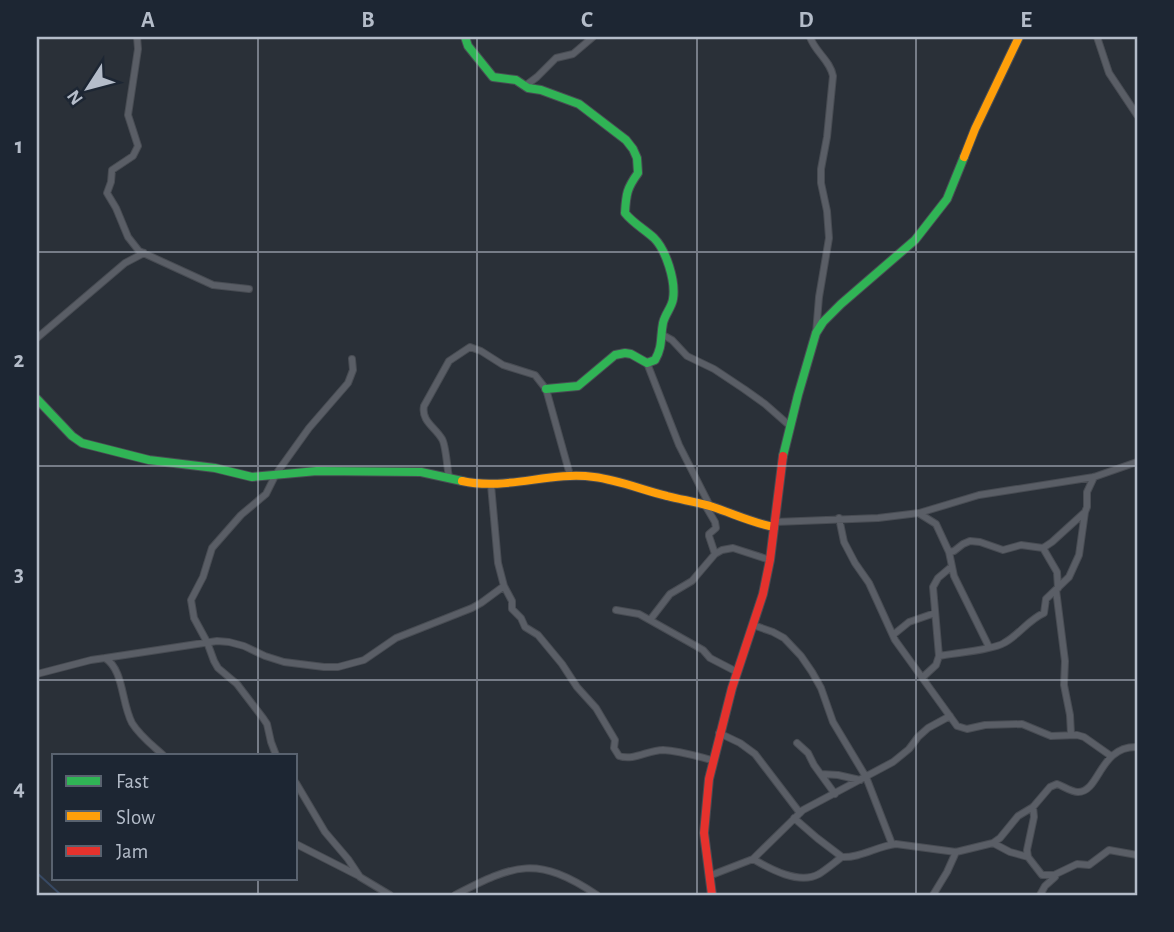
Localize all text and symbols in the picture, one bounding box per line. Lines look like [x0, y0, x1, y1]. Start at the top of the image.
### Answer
text: A [141, 9, 155, 32]
text: B [361, 9, 375, 32]
text: C [581, 9, 593, 32]
text: D [798, 9, 814, 32]
text: E [1020, 9, 1032, 32]
north arrow [52, 52, 122, 122]
text: N [64, 86, 87, 108]
text: 1 [15, 135, 23, 158]
text: 2 [14, 349, 25, 372]
text: 3 [14, 563, 24, 586]
legend [52, 754, 298, 880]
text: Fast [116, 771, 149, 792]
text: 4 [13, 777, 25, 800]
text: Slow [116, 807, 155, 828]
text: Jam [116, 841, 148, 862]

